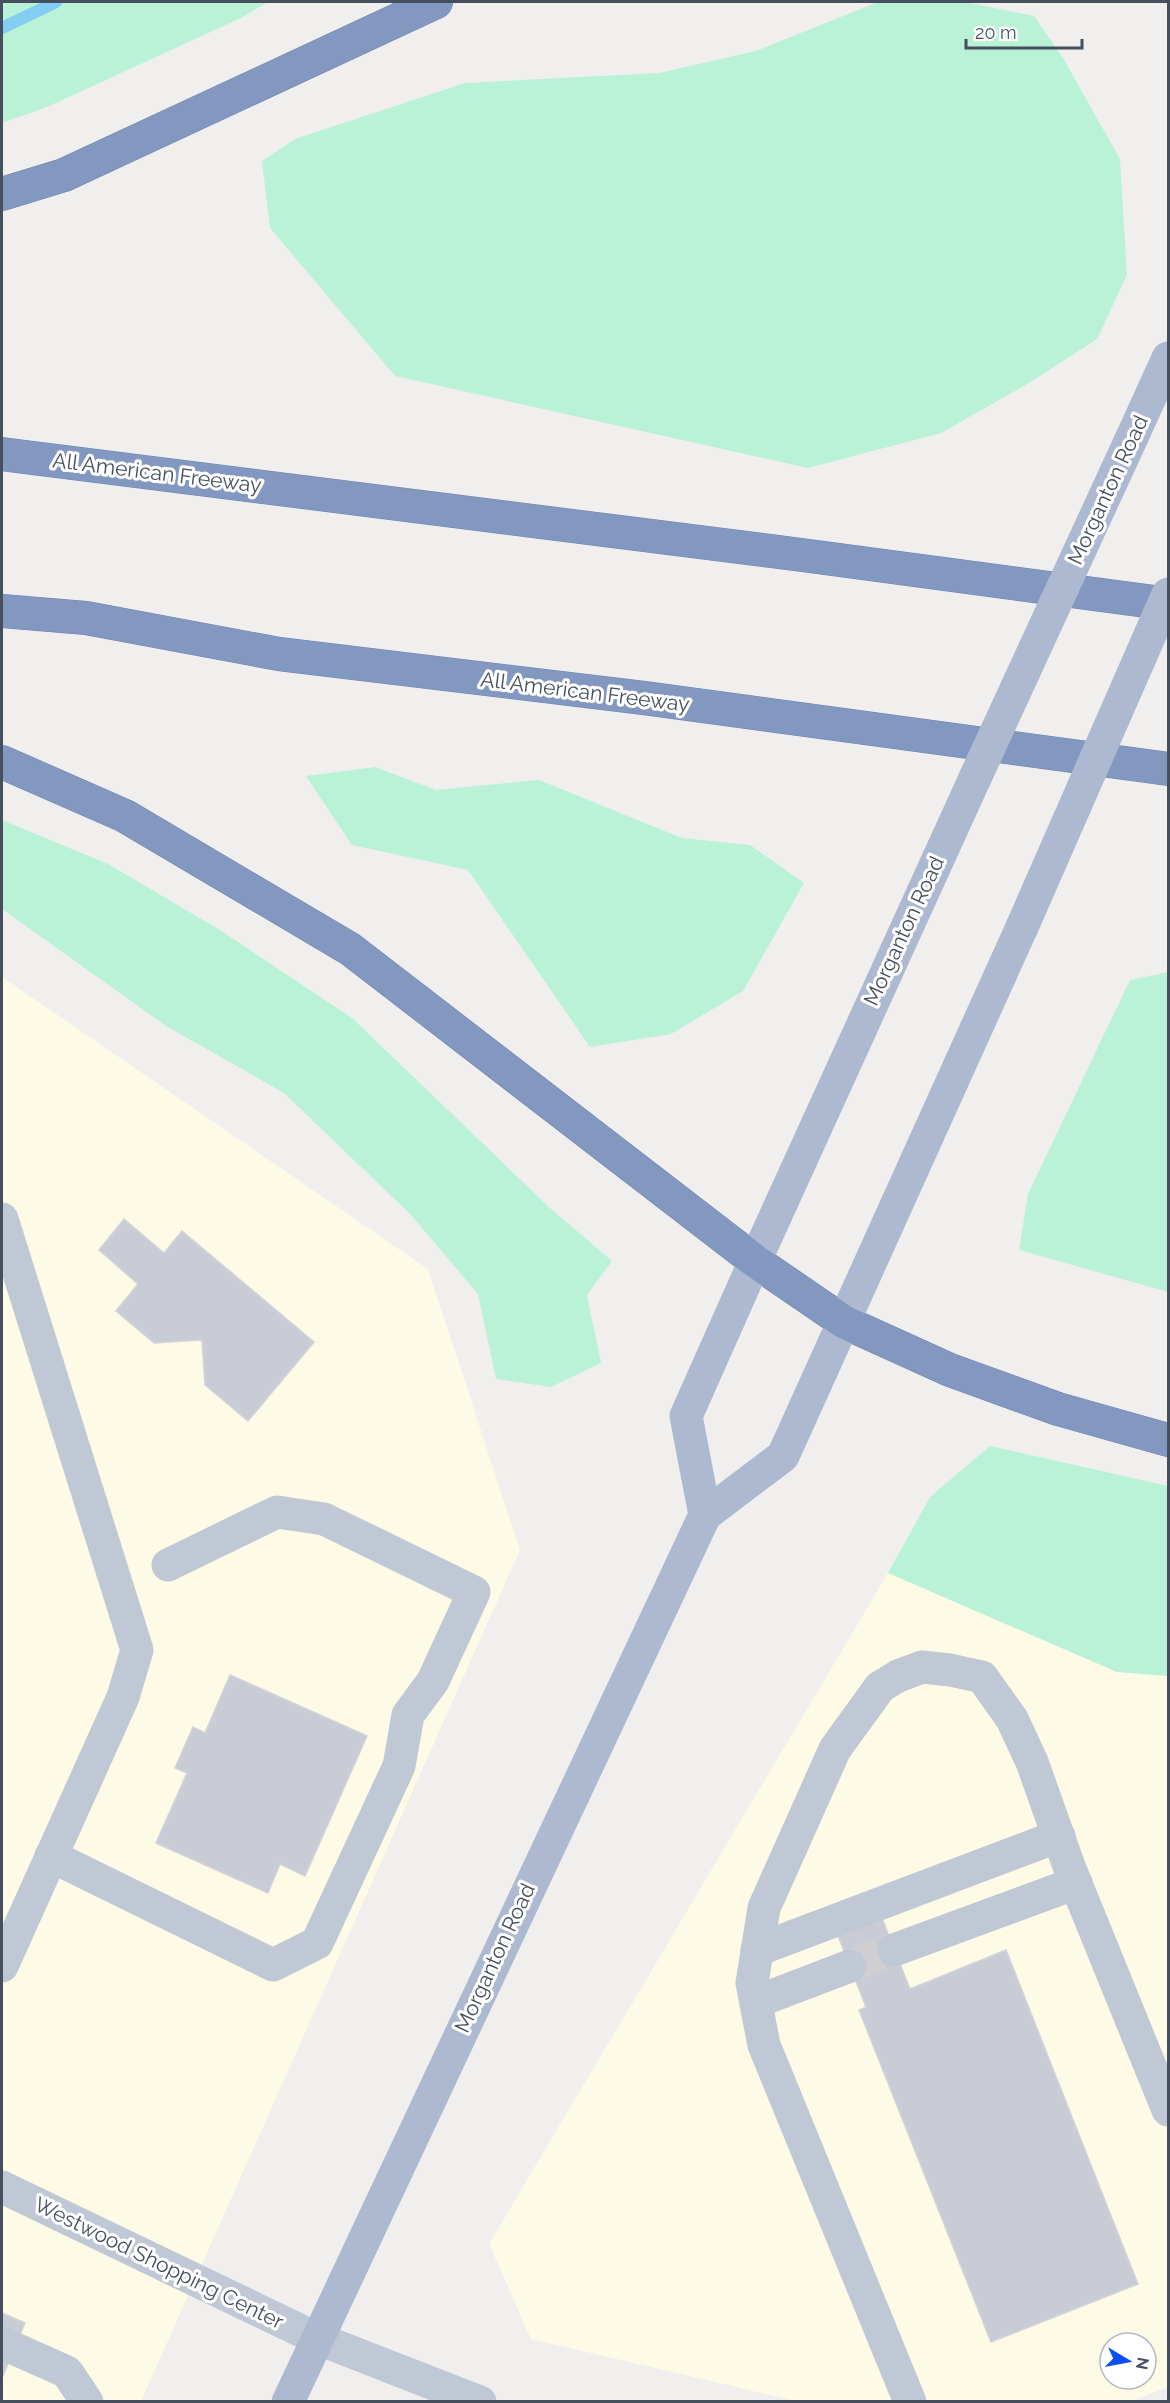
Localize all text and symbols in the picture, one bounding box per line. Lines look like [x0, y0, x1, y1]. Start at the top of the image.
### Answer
scale bar [966, 12, 1082, 50]
text: 20 m [975, 22, 1017, 43]
street label: Morganton Road [1062, 411, 1153, 568]
street label: All American Freeway [51, 447, 263, 498]
street label: All American Freeway [479, 666, 691, 717]
street label: Morganton Road [858, 852, 949, 1009]
street label: Morganton Road [449, 1879, 540, 2036]
street label: Westwood Shopping Center [31, 2191, 288, 2334]
north arrow [1098, 2331, 1158, 2391]
text: N [1132, 2356, 1153, 2371]

